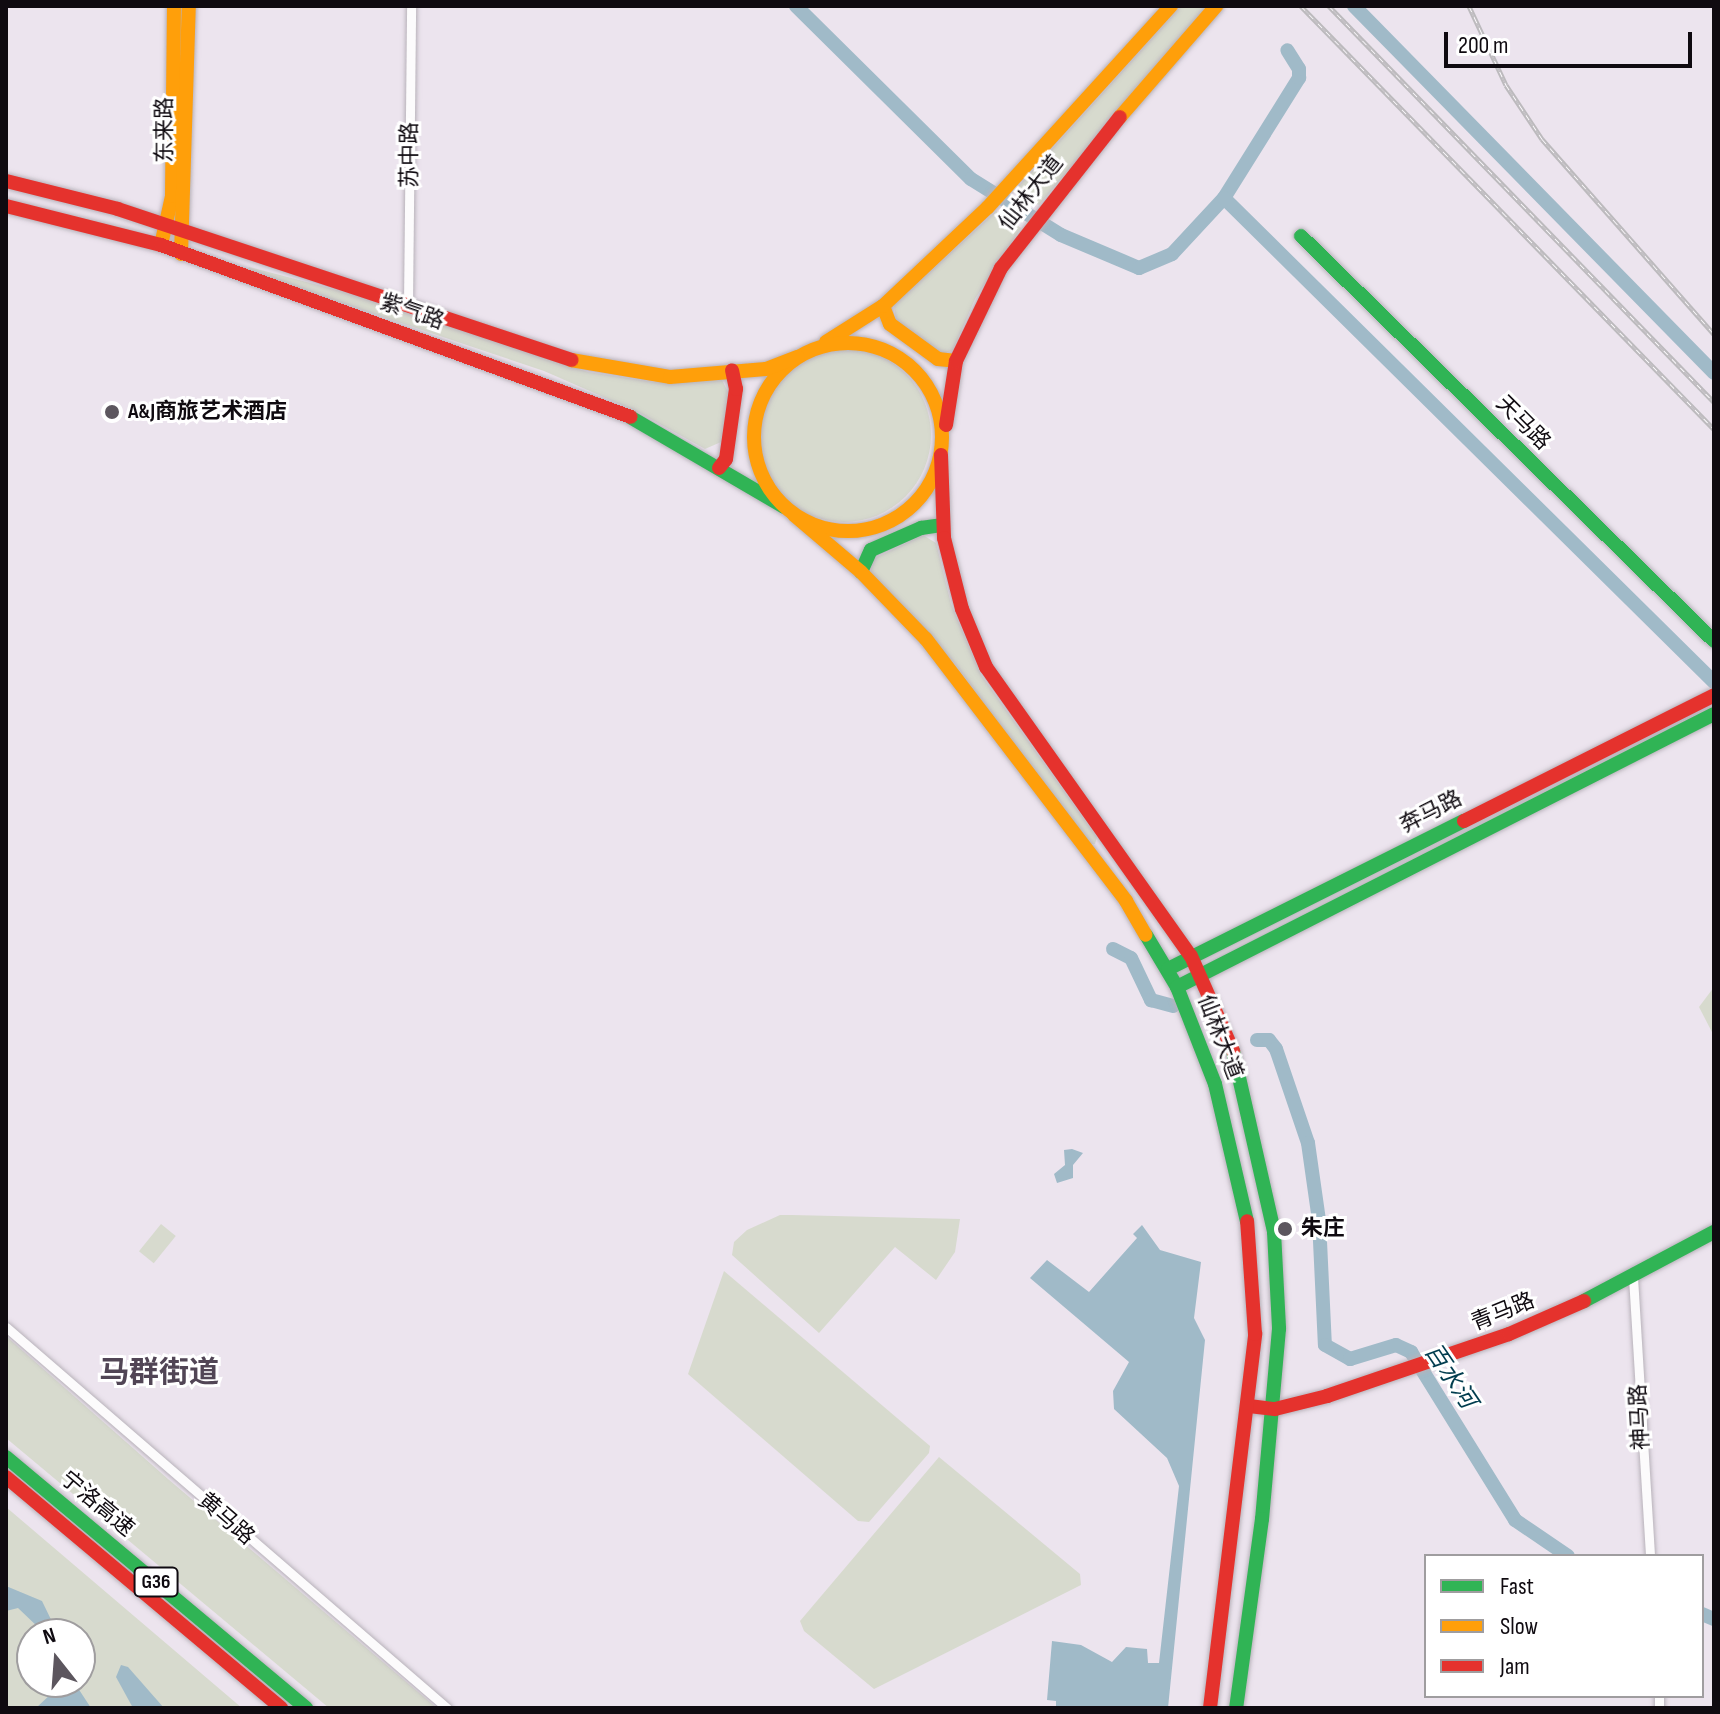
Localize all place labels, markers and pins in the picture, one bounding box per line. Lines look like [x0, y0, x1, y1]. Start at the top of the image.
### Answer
place label: A&J商旅艺术酒店 [128, 399, 287, 425]
marker: A&J商旅艺术酒店 [103, 403, 121, 421]
place label: 朱庄 [1301, 1216, 1345, 1242]
marker: 朱庄 [1276, 1220, 1294, 1238]

